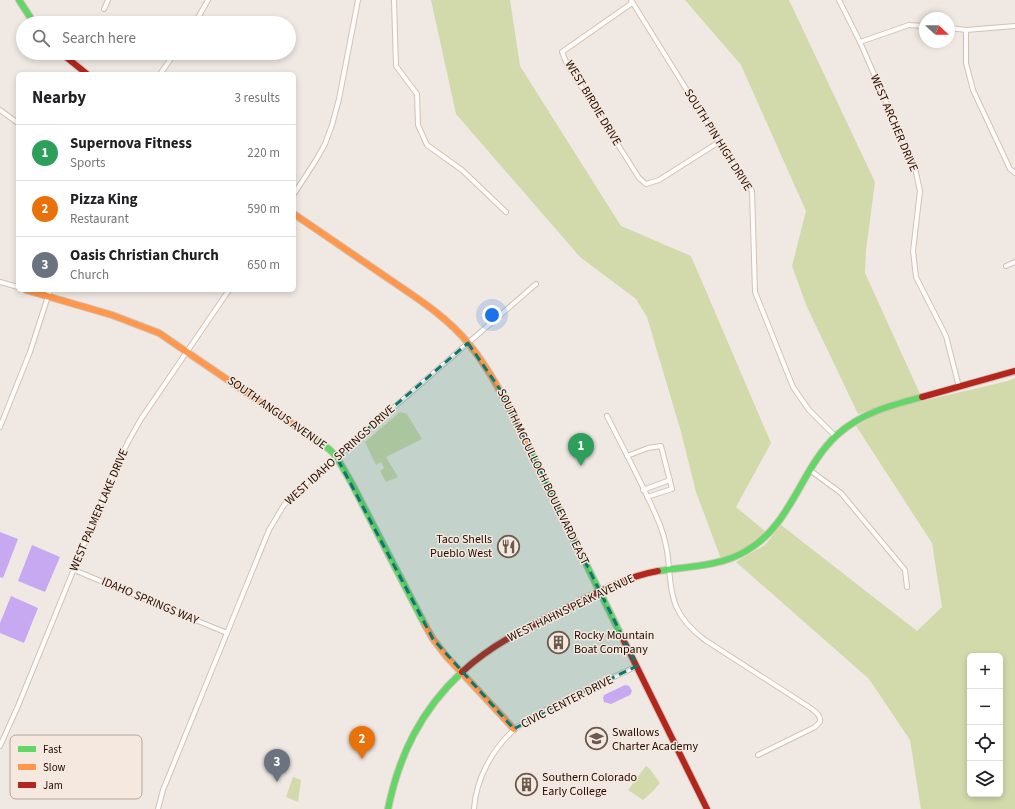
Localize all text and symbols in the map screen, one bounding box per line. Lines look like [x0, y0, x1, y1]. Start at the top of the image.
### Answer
north arrow [919, 12, 955, 48]
search box [16, 16, 296, 60]
icon: search [30, 27, 52, 49]
text: Search here [62, 28, 136, 49]
street label: WEST BIRDIE DRIVE [561, 57, 625, 149]
street label: WEST ARCHER DRIVE [866, 72, 922, 174]
text: Nearby [32, 86, 86, 110]
street label: SOUTH PIN HIGH DRIVE [680, 86, 756, 194]
text: 3 results [235, 89, 280, 107]
text: Supernova Fitness [70, 133, 192, 154]
text: 1 [42, 144, 48, 162]
text: 220 m [247, 144, 280, 162]
text: Sports [70, 154, 105, 172]
text: Pizza King [70, 189, 138, 210]
text: 2 [42, 200, 48, 218]
text: 590 m [247, 200, 280, 218]
text: Restaurant [70, 210, 129, 228]
text: Oasis Christian Church [70, 245, 219, 266]
text: 3 [42, 256, 48, 274]
text: 650 m [247, 256, 280, 274]
text: Church [70, 266, 109, 284]
your location [482, 305, 502, 325]
street label: SOUTH ANGUS AVENUE [224, 372, 330, 454]
street label: SOUTH MCCULLOCH BOULEVARD EAST [493, 386, 593, 569]
street label: WEST IDAHO SPRINGS DRIVE [281, 401, 399, 509]
pin: 1 [568, 433, 594, 466]
street label: WEST PALMER LAKE DRIVE [65, 446, 133, 574]
place label: Taco Shells Pueblo West [430, 531, 492, 562]
restaurant icon: Taco Shells Pueblo West [495, 533, 521, 559]
street label: WEST HAHNS PEAK AVENUE [505, 570, 637, 646]
street label: IDAHO SPRINGS WAY [99, 573, 201, 629]
place label: Rocky Mountain Boat Company [574, 627, 654, 658]
building icon: Rocky Mountain Boat Company [545, 629, 571, 655]
map controls [967, 653, 1003, 797]
button: + [967, 653, 1003, 689]
street label: CIVIC CENTER DRIVE [518, 671, 616, 733]
button: − [967, 689, 1003, 725]
place label: Swallows Charter Academy [612, 724, 698, 755]
button: locate [967, 725, 1003, 761]
pin: 2 [349, 726, 375, 759]
school or university icon: Swallows Charter Academy [583, 726, 609, 752]
legend [10, 735, 142, 799]
text: Fast [43, 742, 62, 757]
pin: 3 [264, 749, 290, 782]
text: Slow [43, 760, 66, 775]
button: layers [967, 761, 1003, 797]
place label: Southern Colorado Early College [542, 769, 637, 800]
building icon: Southern Colorado Early College [514, 771, 540, 797]
text: Jam [43, 778, 63, 793]

